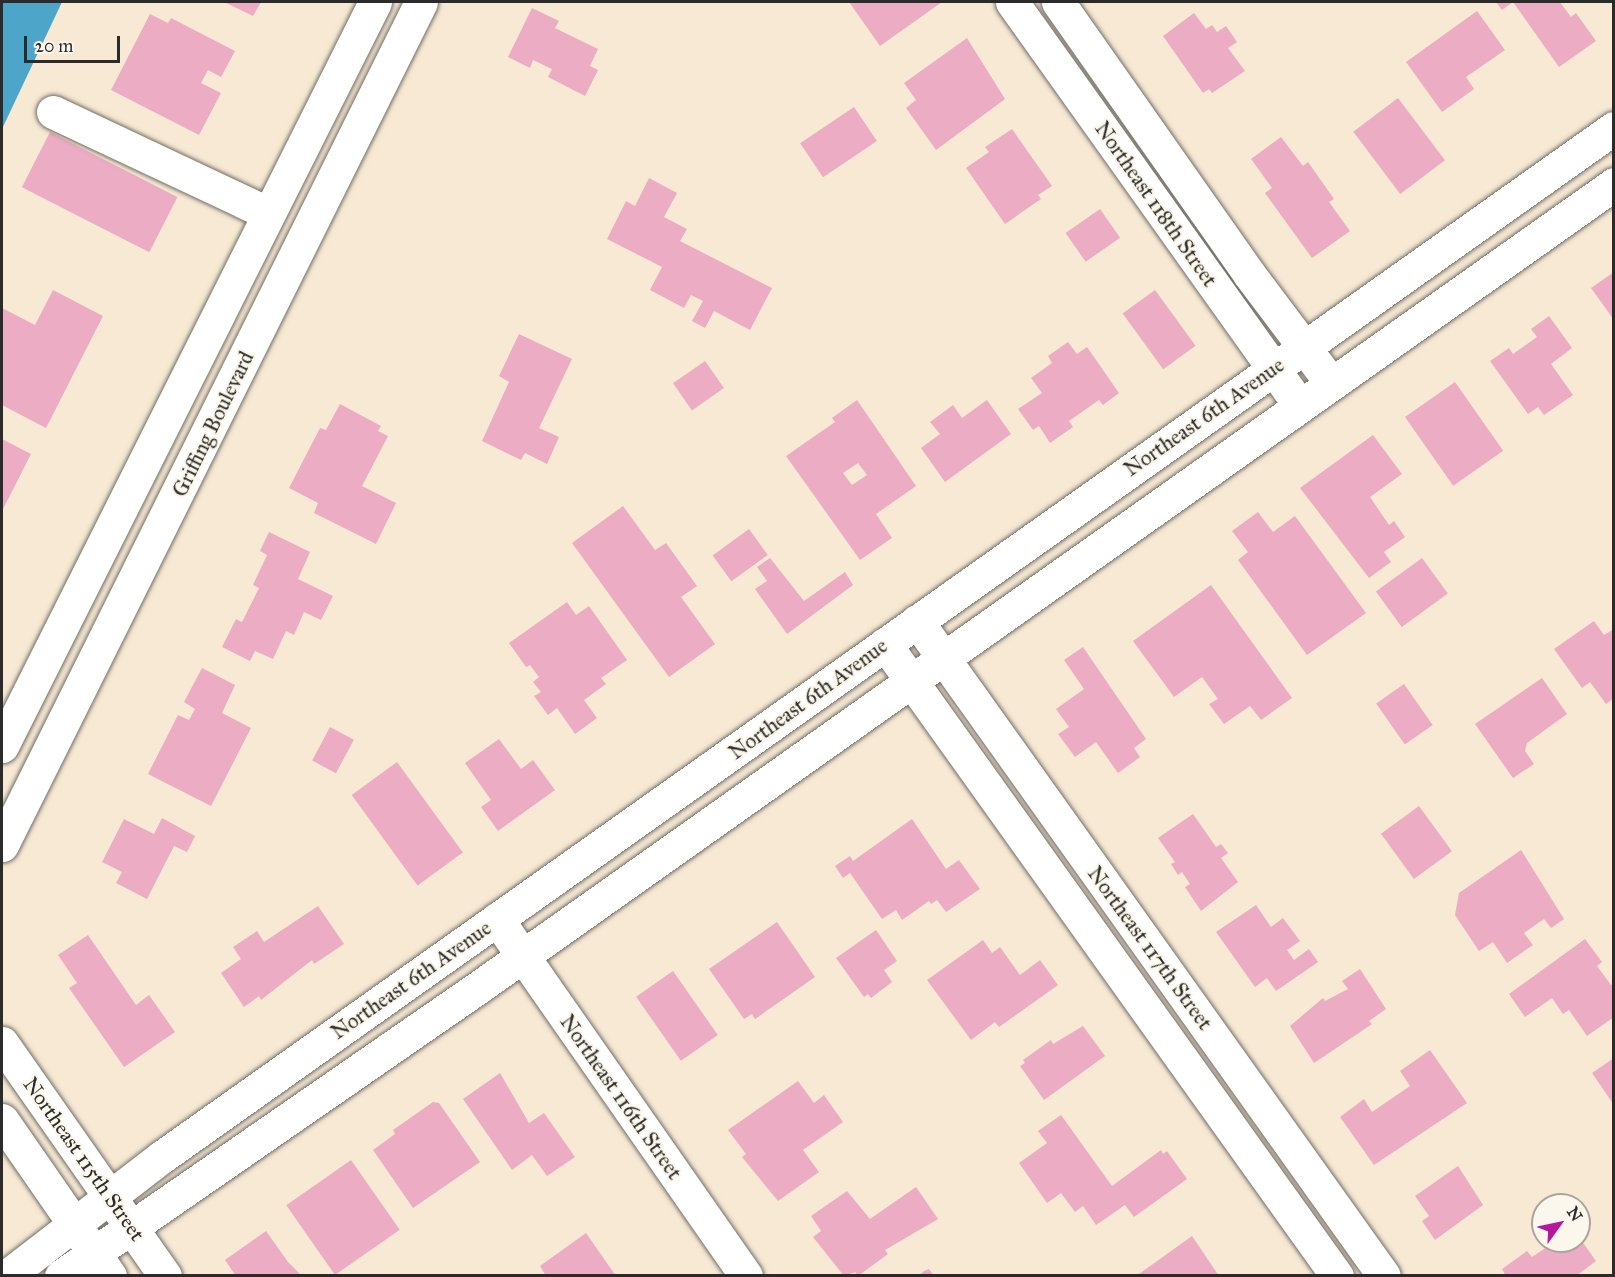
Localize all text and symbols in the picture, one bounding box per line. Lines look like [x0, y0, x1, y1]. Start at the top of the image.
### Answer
scale bar [27, 24, 123, 62]
text: 20 m [35, 35, 73, 57]
street label: Northeast 118th Street [1090, 117, 1222, 291]
street label: Griffing Boulevard [167, 347, 259, 501]
street label: Northeast 6th Avenue [1119, 352, 1289, 482]
street label: Northeast 6th Avenue [724, 633, 892, 765]
street label: Northeast 117th Street [1082, 861, 1218, 1035]
street label: Northeast 6th Avenue [326, 915, 496, 1045]
street label: Northeast 116th Street [555, 1010, 687, 1184]
street label: Northeast 115th Street [18, 1072, 150, 1246]
north arrow [1531, 1193, 1591, 1253]
text: N [1563, 1203, 1586, 1225]

